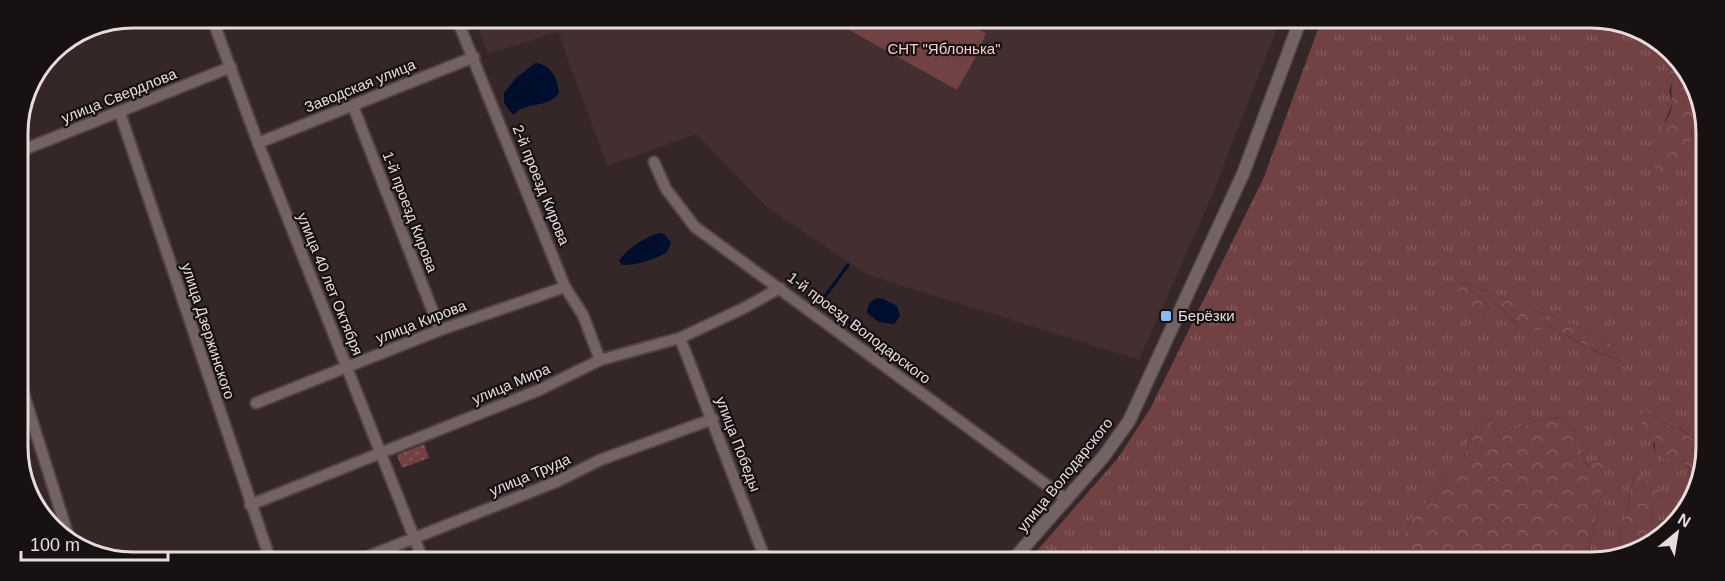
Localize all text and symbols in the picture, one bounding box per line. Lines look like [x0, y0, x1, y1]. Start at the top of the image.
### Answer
park label: СНТ "Яблонька" [888, 40, 1001, 57]
street label: Заводская улица [302, 55, 418, 116]
street label: улица Свердлова [59, 64, 179, 126]
street label: 2-й проезд Кирова [510, 122, 574, 248]
street label: 1-й проезд Кирова [380, 149, 442, 275]
street label: улица 40 лет Октября [294, 210, 367, 358]
street label: улица Дзержинского [178, 261, 239, 401]
street label: 1-й проезд Володарского [784, 268, 934, 387]
street label: улица Кирова [373, 296, 469, 347]
place label: Берёзки [1178, 307, 1235, 324]
marker: Берёзки [1159, 309, 1173, 323]
street label: улица Мира [469, 359, 553, 408]
street label: улица Победы [713, 394, 764, 494]
street label: улица Володарского [1013, 414, 1116, 535]
street label: улица Труда [487, 450, 573, 499]
north arrow [1647, 503, 1707, 563]
text: N [1675, 510, 1694, 531]
scale bar [21, 524, 168, 562]
text: 100 m [30, 535, 80, 555]

